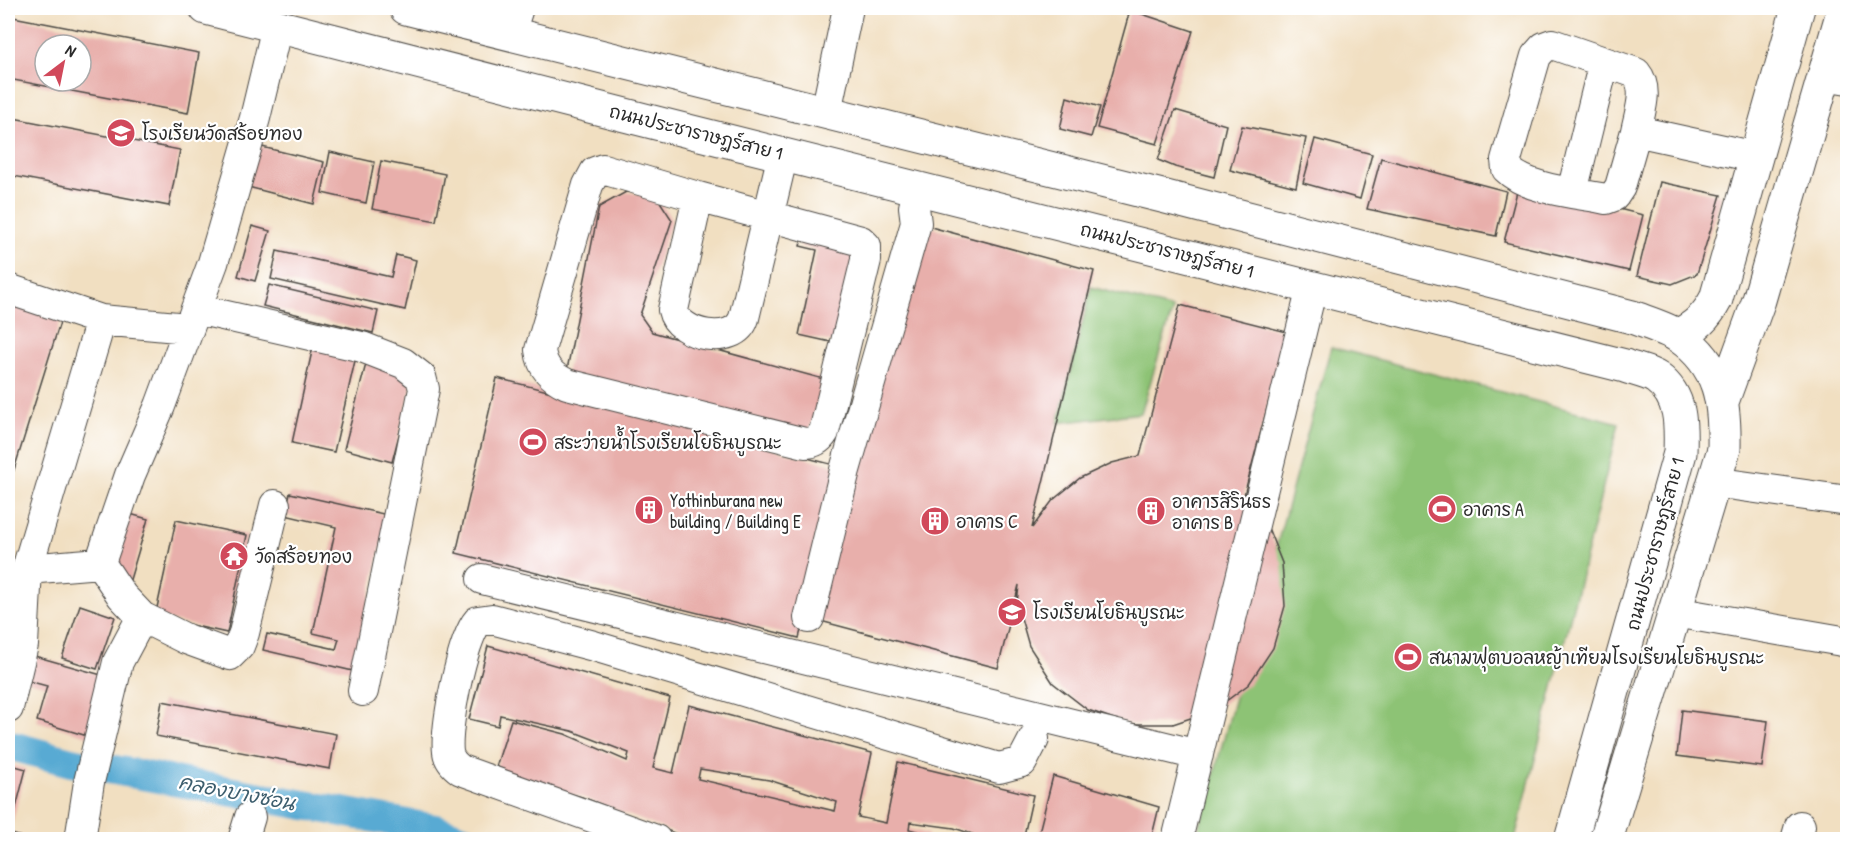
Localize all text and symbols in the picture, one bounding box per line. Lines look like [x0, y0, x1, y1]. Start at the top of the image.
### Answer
north arrow [33, 33, 93, 93]
text: N [62, 39, 81, 62]
street label: ถนนประชาราษฎร์สาย 1 [607, 98, 785, 166]
school or university icon: โรงเรียนวัดสร้อยทอง [105, 117, 137, 149]
place label: โรงเรียนวัดสร้อยทอง [142, 121, 302, 146]
street label: ถนนประชาราษฎร์สาย 1 [1078, 216, 1256, 284]
sports icon: สระว่ายนํ้าโรงเรียนโยธินบูรณะ [517, 426, 549, 458]
place label: สระว่ายนํ้าโรงเรียนโยธินบูรณะ [554, 426, 782, 457]
street label: ถนนประชาราษฎร์สาย 1 [1620, 455, 1690, 633]
place label: Yothinburana new building / Building E [670, 488, 801, 534]
place label: อาคารสิรินธร อาคาร B [1172, 489, 1271, 535]
sports icon: อาคาร A [1426, 493, 1458, 525]
building icon: Yothinburana new building / Building E [633, 494, 665, 526]
building icon: อาคารสิรินธร อาคาร B [1135, 495, 1167, 527]
place label: อาคาร A [1463, 497, 1524, 522]
building icon: อาคาร C [919, 505, 951, 537]
place label: อาคาร C [956, 509, 1018, 534]
temple icon: วัดสร้อยทอง [218, 540, 250, 572]
place label: วัดสร้อยทอง [255, 544, 352, 569]
school or university icon: โรงเรียนโยธินบูรณะ [996, 596, 1028, 628]
place label: โรงเรียนโยธินบูรณะ [1033, 600, 1185, 627]
sports icon: สนามฟุตบอลหญ้าเทียมโรงเรียนโยธินบูรณะ [1392, 641, 1424, 673]
place label: สนามฟุตบอลหญ้าเทียมโรงเรียนโยธินบูรณะ [1429, 645, 1764, 672]
water label: คลองบางซ่อน [177, 768, 299, 817]

